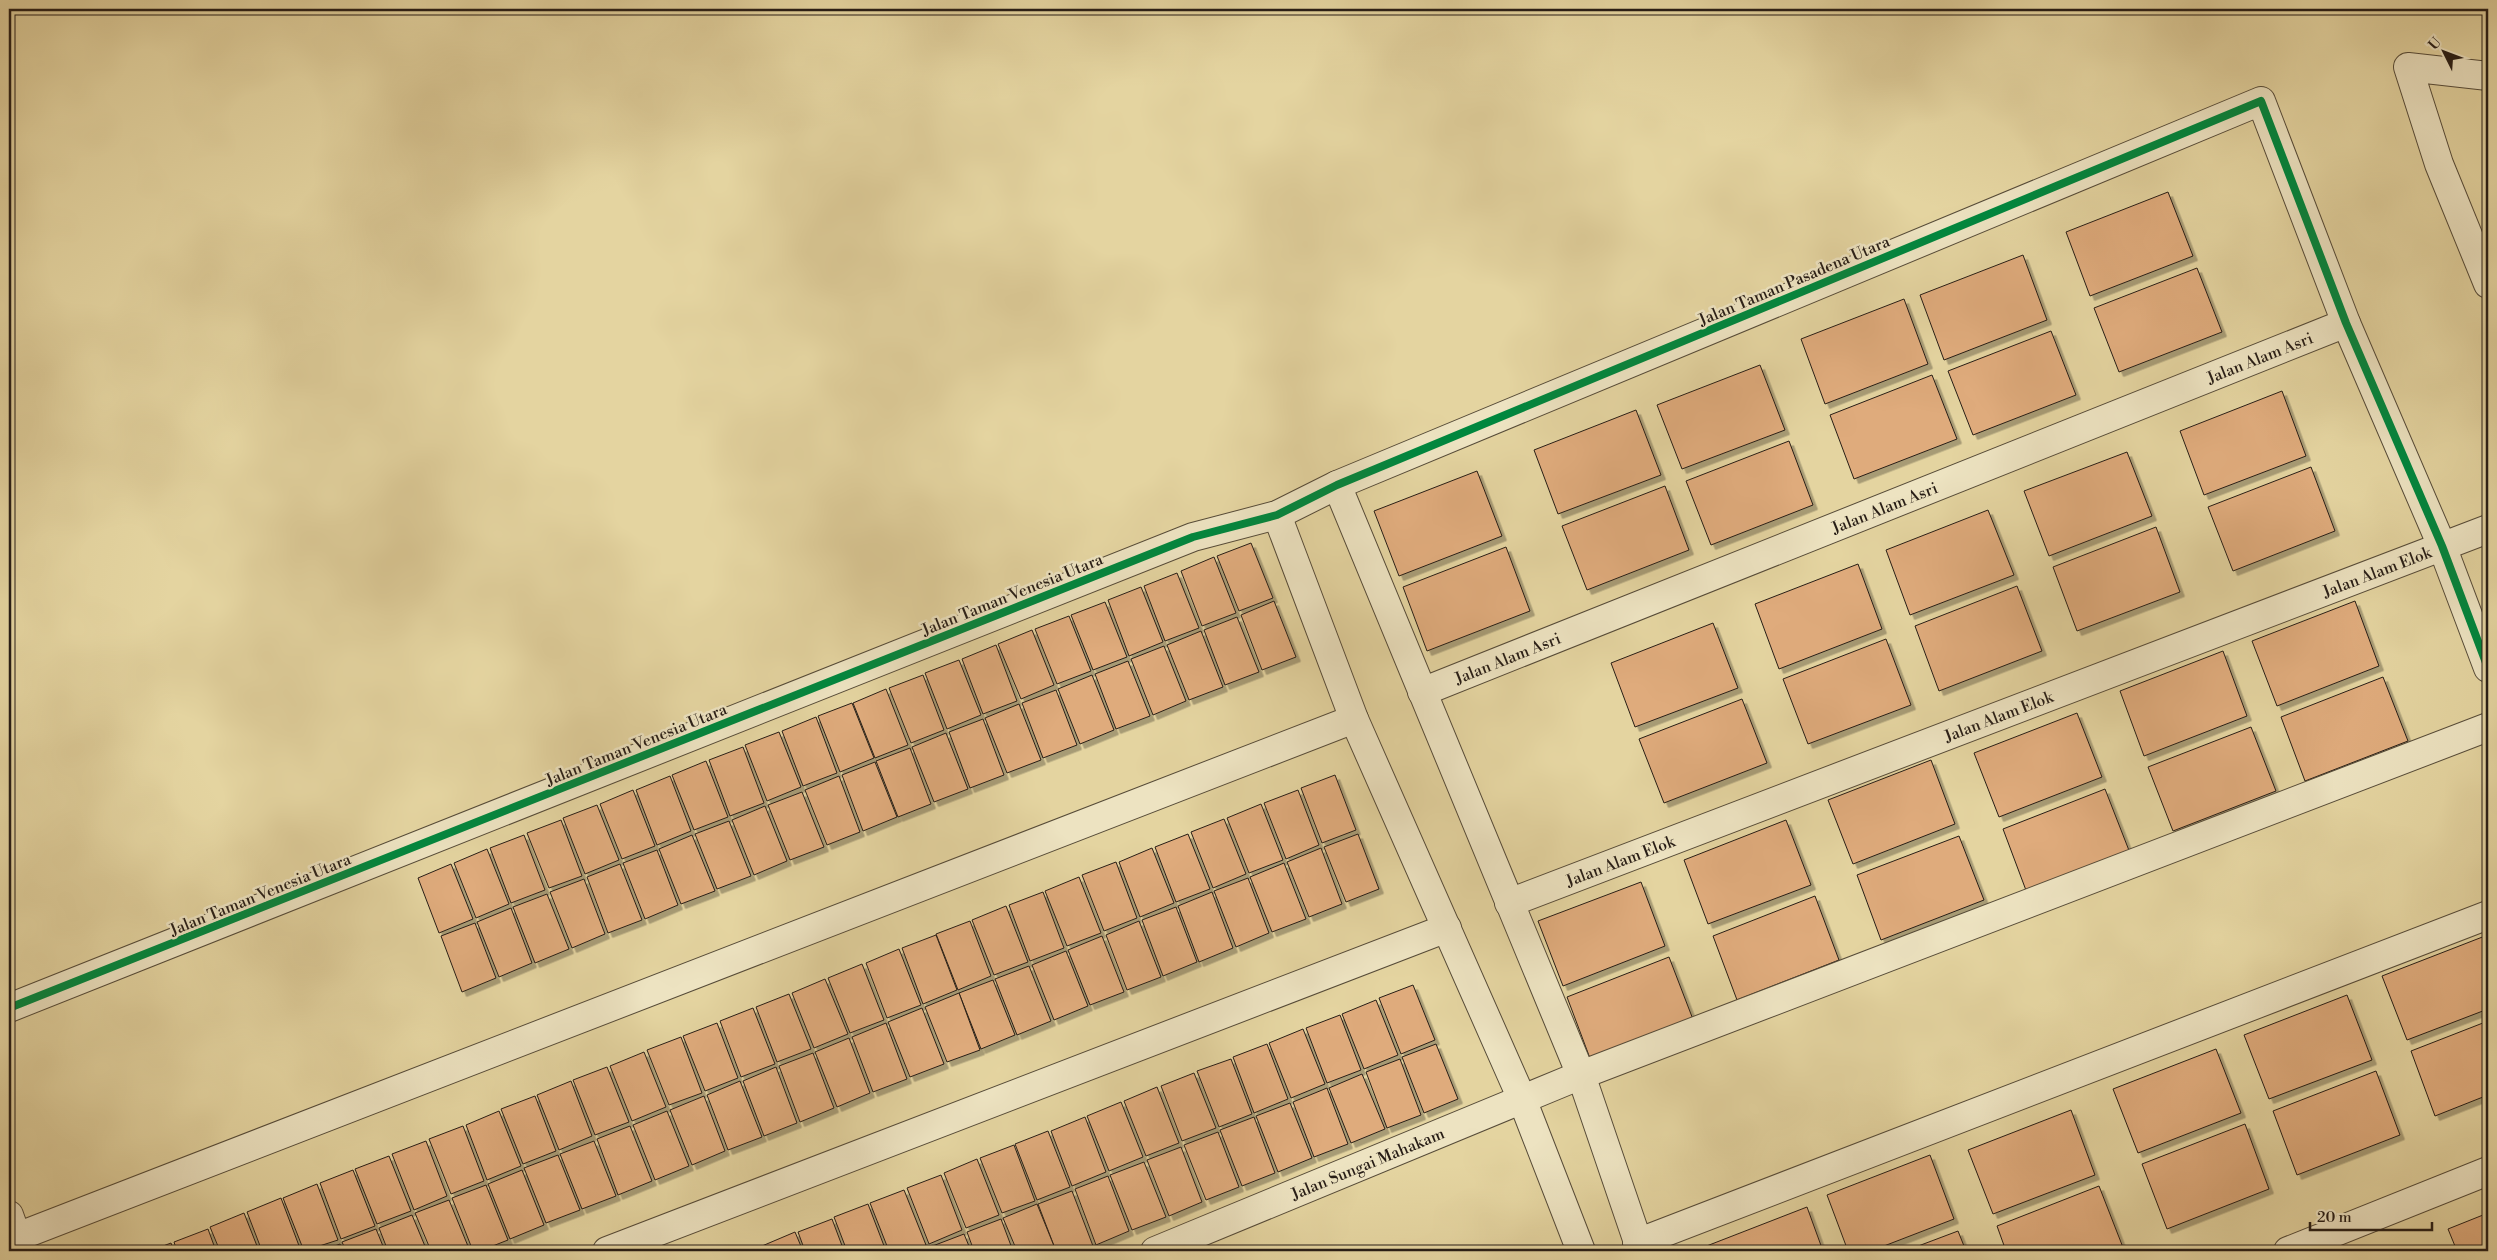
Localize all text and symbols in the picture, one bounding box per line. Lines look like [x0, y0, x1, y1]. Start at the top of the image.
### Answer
north arrow [2420, 28, 2470, 78]
text: U [2425, 34, 2446, 54]
street label: Jalan Taman Pasadena Utara [1695, 231, 1894, 331]
street label: Jalan Alam Asri [2203, 328, 2316, 389]
street label: Jalan Alam Asri [1828, 478, 1941, 539]
street label: Jalan Alam Elok [2319, 542, 2436, 603]
street label: Jalan Taman Venesia Utara [918, 549, 1107, 641]
street label: Jalan Alam Asri [1451, 629, 1564, 689]
street label: Jalan Alam Elok [1941, 686, 2058, 747]
street label: Jalan Taman Venesia Utara [542, 699, 731, 791]
street label: Jalan Alam Elok [1562, 831, 1679, 892]
street label: Jalan Taman Venesia Utara [166, 849, 355, 941]
street label: Jalan Sungai Mahakam [1287, 1123, 1448, 1205]
scale bar [2310, 1200, 2432, 1232]
text: 20 m [2317, 1208, 2352, 1227]

